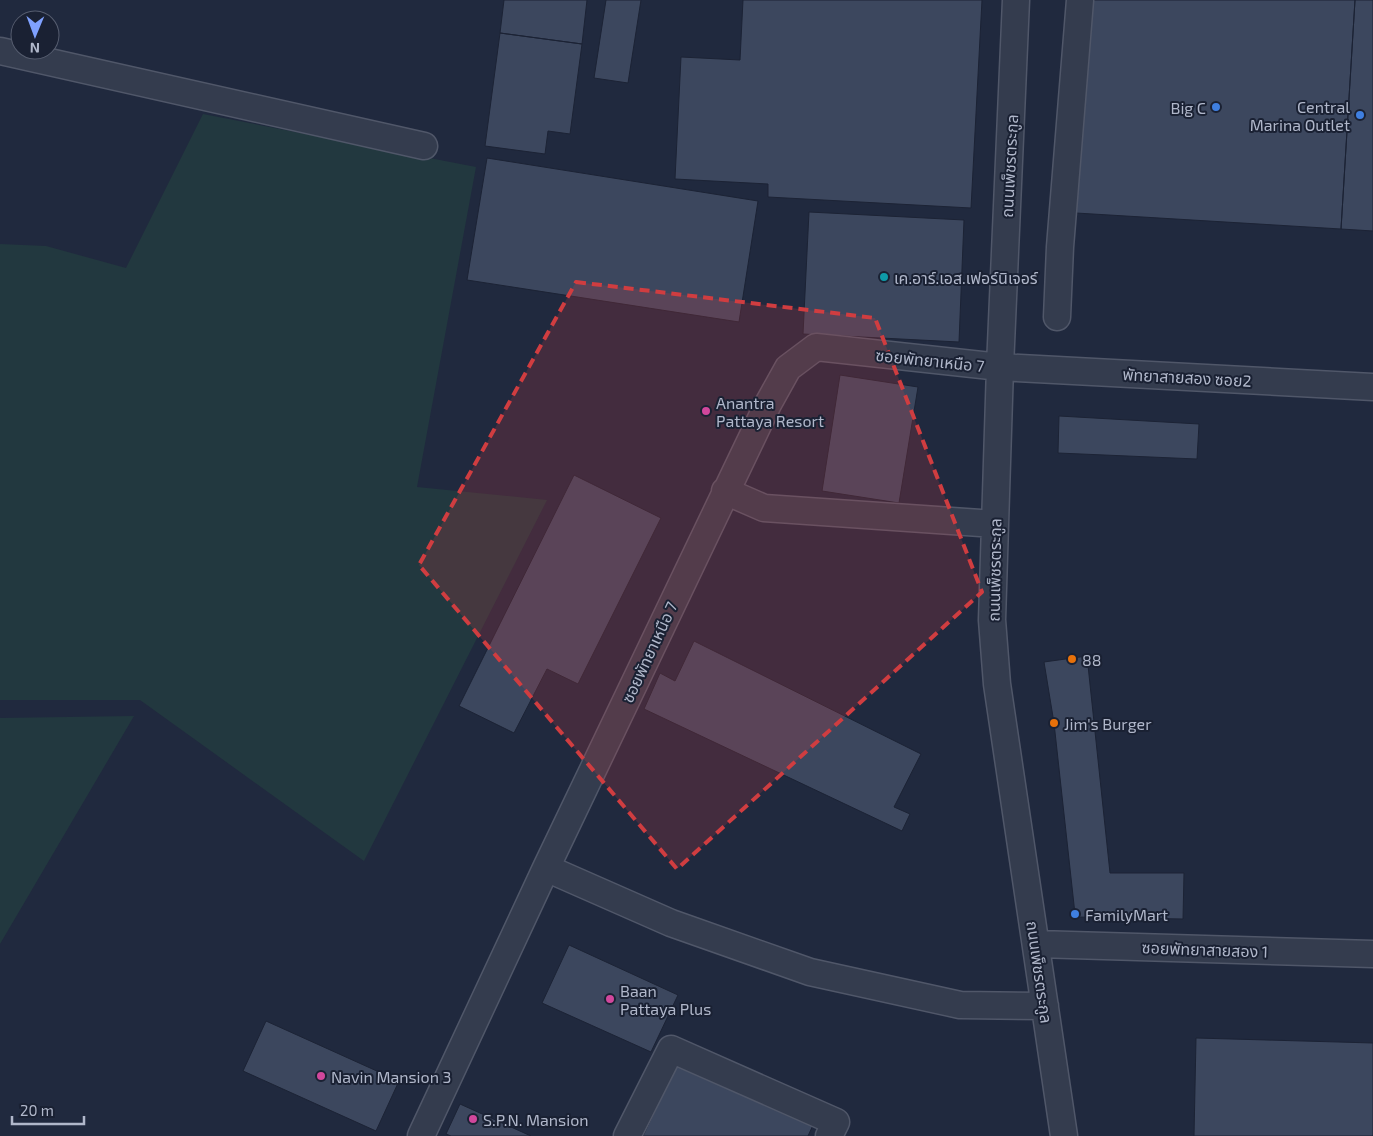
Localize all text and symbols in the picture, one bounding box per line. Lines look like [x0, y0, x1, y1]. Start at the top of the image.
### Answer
north arrow [10, 10, 60, 60]
text: N [30, 40, 40, 57]
place label: Central Marina Outlet [1250, 97, 1350, 134]
place label: Big C [1170, 98, 1206, 117]
marker: Big C [1210, 101, 1222, 113]
marker: Central Marina Outlet [1354, 109, 1366, 121]
street label: ถนนเพ็ชรตระกูล [997, 114, 1022, 218]
place label: เค.อาร์.เอส.เฟอร์นิเจอร์ [894, 268, 1038, 287]
marker: เค.อาร์.เอส.เฟอร์นิเจอร์ [878, 271, 890, 283]
street label: ซอยพัทยาเหนือ 7 [875, 345, 985, 375]
street label: พัทยาสายสอง ซอย2 [1122, 364, 1252, 390]
place label: Anantra Pattaya Resort [716, 393, 824, 430]
marker: Anantra Pattaya Resort [700, 405, 712, 417]
street label: ถนนเพ็ชรตระกูล [984, 518, 1005, 622]
street label: ซอยพัทยาเหนือ 7 [617, 598, 681, 706]
place label: 88 [1082, 650, 1101, 669]
marker: 88 [1066, 653, 1078, 665]
place label: Jim's Burger [1064, 714, 1152, 733]
marker: Jim's Burger [1048, 717, 1060, 729]
place label: FamilyMart [1085, 905, 1168, 924]
marker: FamilyMart [1069, 908, 1081, 920]
street label: ถนนเพ็ชรตระกูล [1022, 919, 1057, 1025]
street label: ซอยพัทยาสายสอง 1 [1141, 937, 1269, 961]
place label: Baan Pattaya Plus [620, 981, 711, 1018]
marker: Baan Pattaya Plus [604, 993, 616, 1005]
place label: Navin Mansion 3 [331, 1067, 451, 1086]
marker: Navin Mansion 3 [315, 1070, 327, 1082]
scale bar [12, 1094, 85, 1126]
text: 20 m [20, 1101, 54, 1119]
place label: S.P.N. Mansion [483, 1110, 589, 1129]
marker: S.P.N. Mansion [467, 1113, 479, 1125]

